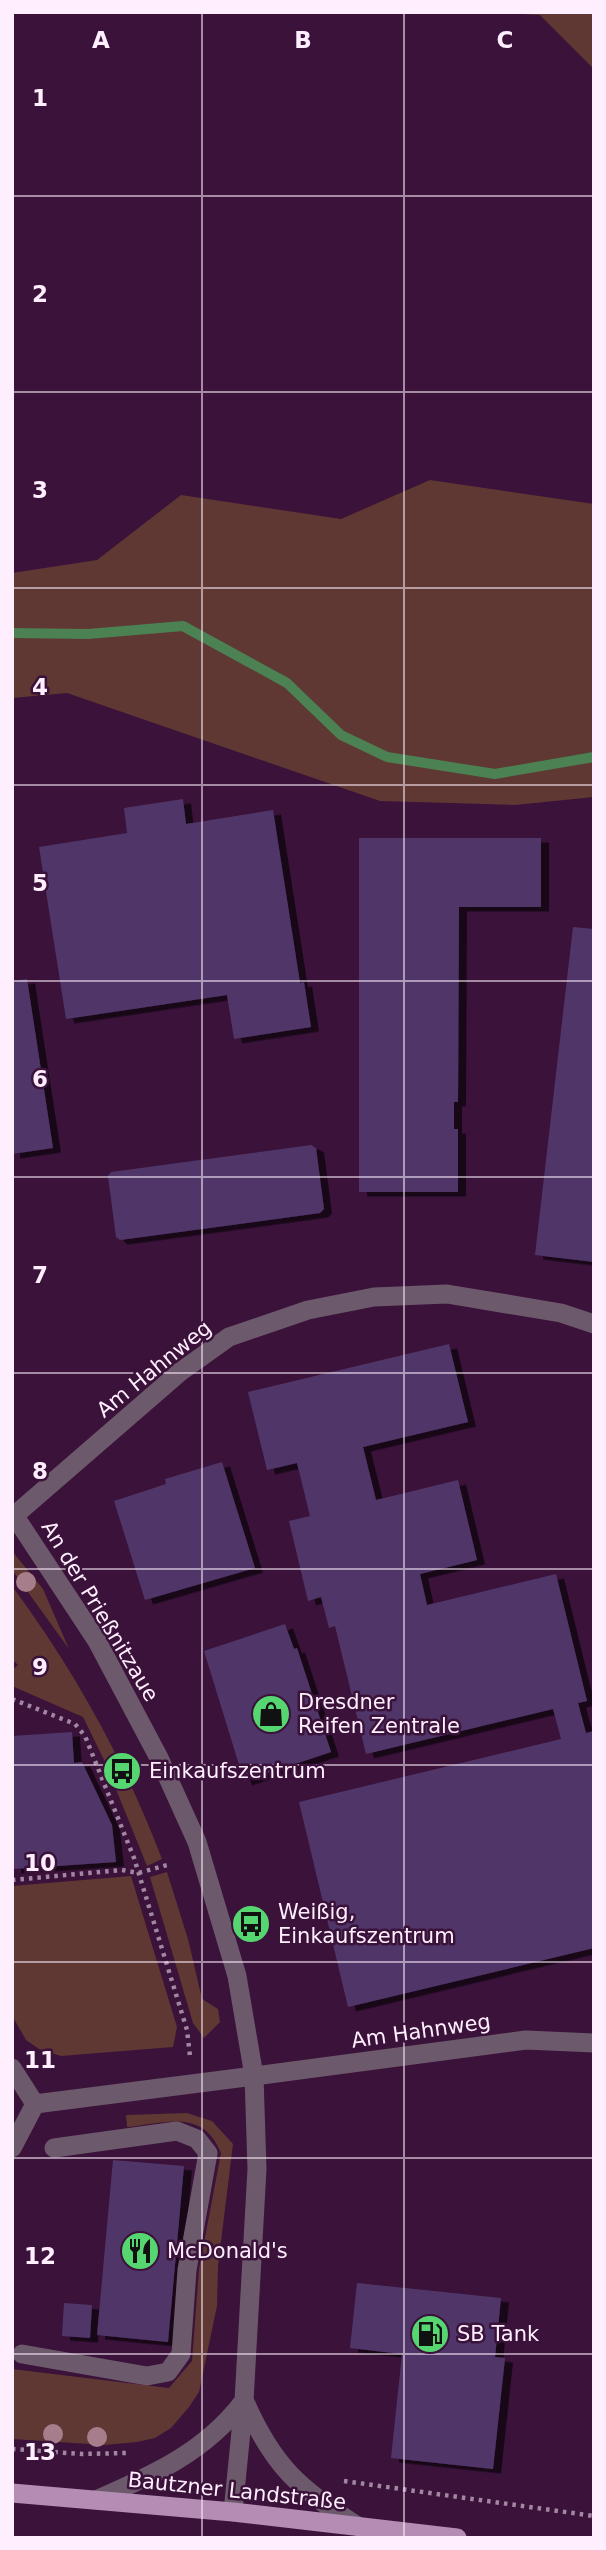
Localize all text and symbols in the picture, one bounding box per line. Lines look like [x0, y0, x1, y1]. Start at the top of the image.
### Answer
text: A [92, 27, 110, 53]
text: B [294, 27, 312, 53]
text: C [497, 27, 513, 53]
text: 1 [32, 85, 48, 111]
text: 2 [32, 281, 48, 307]
text: 3 [32, 477, 48, 503]
text: 4 [32, 674, 48, 700]
text: 5 [32, 870, 48, 896]
text: 6 [32, 1066, 48, 1092]
text: 7 [32, 1262, 48, 1288]
street label: Am Hahnweg [92, 1316, 216, 1422]
text: 8 [32, 1458, 48, 1484]
street label: An der Prießnitzaue [37, 1516, 163, 1706]
text: 9 [32, 1654, 48, 1680]
place label: Dresdner Reifen Zentrale [298, 1690, 460, 1738]
shop icon: Dresdner Reifen Zentrale [250, 1693, 292, 1735]
bus stop icon: Einkaufszentrum [101, 1750, 143, 1792]
place label: Einkaufszentrum [149, 1759, 326, 1783]
text: 10 [24, 1850, 56, 1876]
place label: Weißig, Einkaufszentrum [278, 1900, 455, 1948]
bus stop icon: Weißig, Einkaufszentrum [230, 1903, 272, 1945]
street label: Am Hahnweg [350, 2009, 492, 2053]
text: 11 [24, 2047, 56, 2073]
restaurant icon: McDonald's [119, 2230, 161, 2272]
place label: McDonald's [167, 2239, 288, 2263]
text: 12 [24, 2243, 56, 2269]
fuel station icon: SB Tank [409, 2313, 451, 2355]
place label: SB Tank [457, 2322, 540, 2346]
text: 13 [24, 2439, 56, 2465]
street label: Bautzner Landstraße [127, 2468, 347, 2514]

